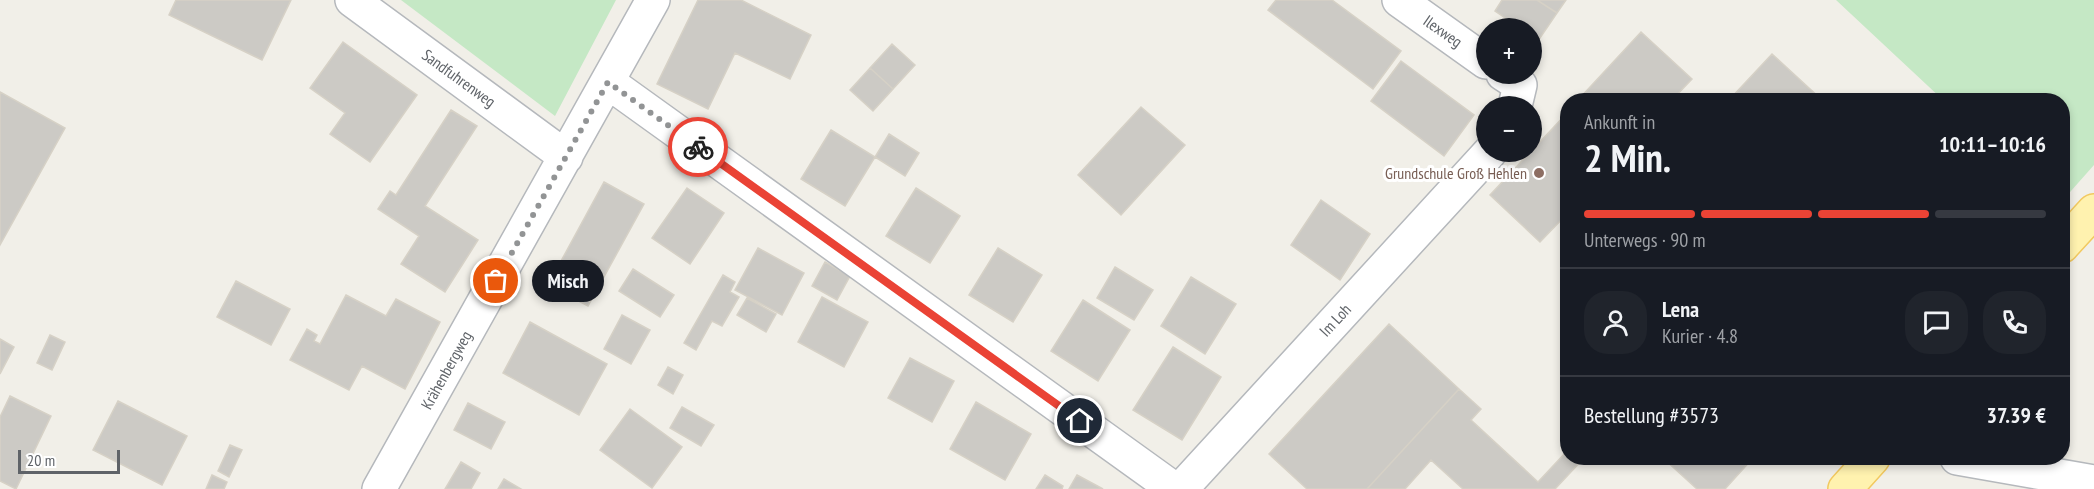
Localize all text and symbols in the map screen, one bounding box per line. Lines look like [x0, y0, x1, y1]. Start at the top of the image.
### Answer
street label: Ilexweg [1420, 10, 1466, 52]
map controls [1476, 18, 1542, 162]
button: + [1476, 18, 1542, 84]
street label: Sandfuhrenweg [418, 45, 500, 111]
button: − [1476, 96, 1542, 162]
text: Ankunft in [1584, 109, 1655, 135]
courier [668, 117, 728, 177]
text: 10:11–10:16 [1939, 130, 2046, 158]
icon: bike [682, 131, 715, 164]
text: 2 Min. [1584, 132, 1671, 183]
place label: Grundschule Groß Hehlen [1385, 163, 1527, 183]
marker: Grundschule Groß Hehlen [1532, 166, 1546, 180]
text: Unterwegs · 90 m [1584, 227, 1705, 253]
pin [470, 255, 521, 306]
callout: Misch [532, 260, 604, 302]
icon: bag [479, 264, 512, 297]
text: Misch [548, 268, 588, 294]
button: person [1584, 291, 1647, 354]
button: chat [1905, 291, 1968, 354]
button: phone [1983, 291, 2046, 354]
text: Lena [1662, 295, 1699, 323]
street label: Im Loh [1315, 299, 1355, 341]
text: Kurier · 4.8 [1662, 323, 1738, 349]
street label: Krähenbergweg [416, 327, 476, 413]
pin [1054, 395, 1105, 446]
text: Bestellung #3573 [1584, 401, 1719, 429]
text: 37.39 € [1986, 401, 2046, 429]
icon: home [1063, 404, 1096, 437]
scale bar [18, 447, 120, 474]
text: 20 m [27, 450, 55, 470]

